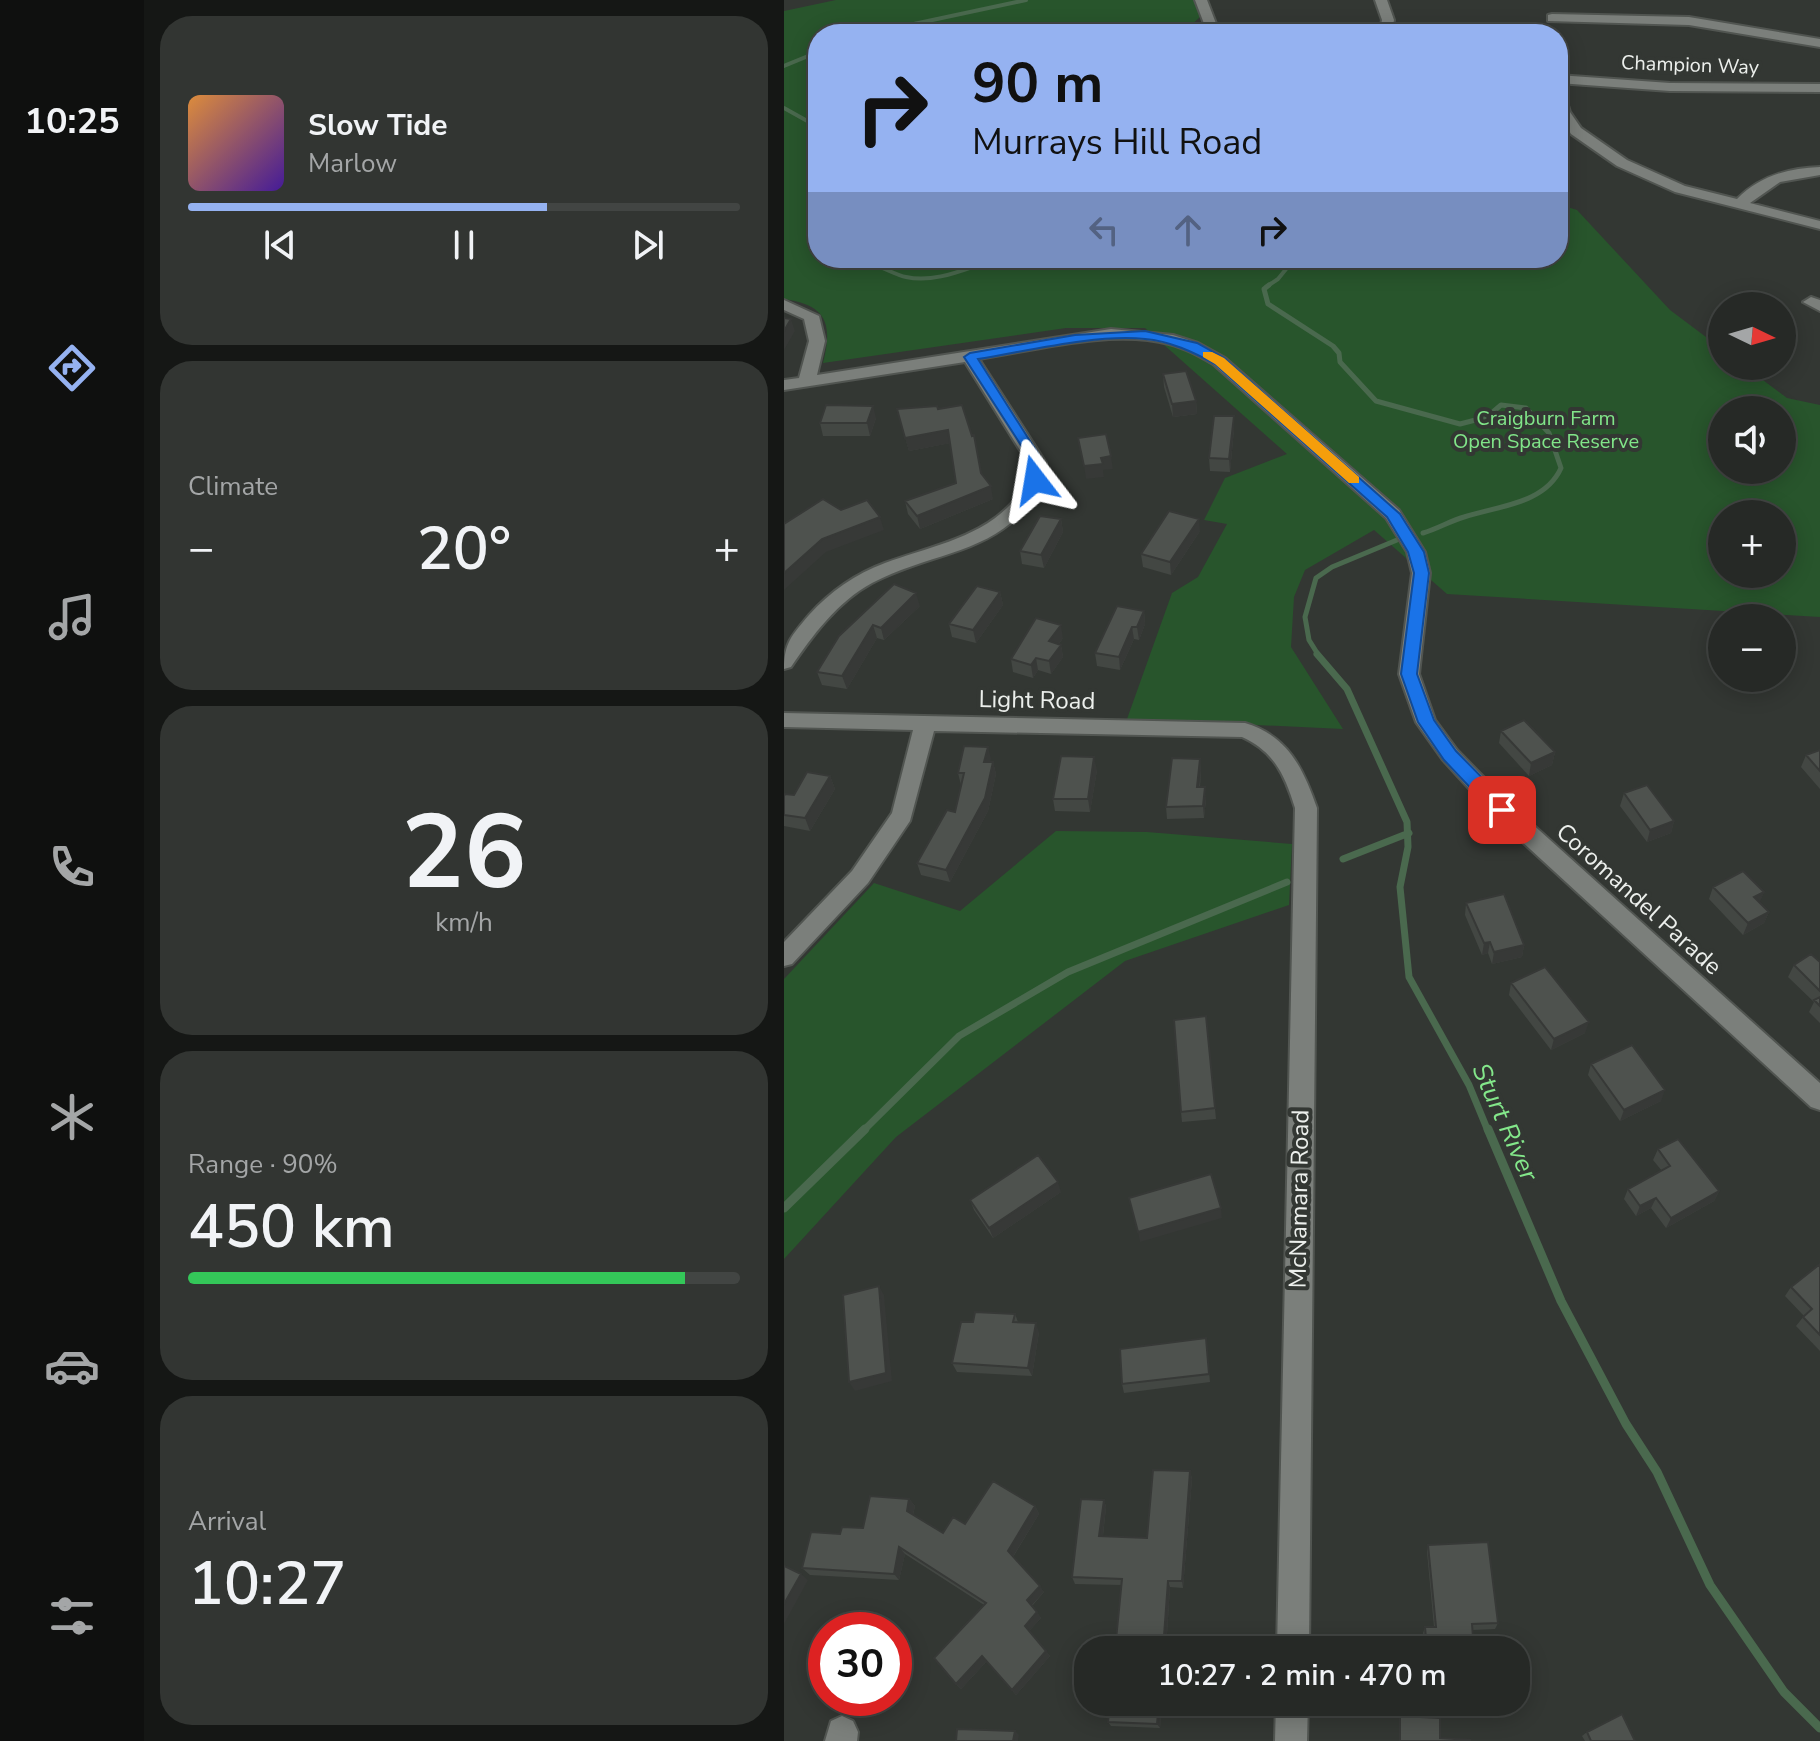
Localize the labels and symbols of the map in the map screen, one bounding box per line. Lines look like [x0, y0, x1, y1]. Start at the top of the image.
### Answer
street label: Champion Way [1621, 49, 1760, 81]
north arrow [1708, 292, 1796, 380]
park label: Craigburn Farm Open Space Reserve [1453, 405, 1639, 455]
position arrow [993, 438, 1077, 522]
street label: Light Road [978, 683, 1096, 717]
pin [1468, 776, 1536, 844]
street label: Coromandel Parade [1549, 816, 1729, 982]
water label: Sturt River [1464, 1058, 1547, 1187]
street label: McNamara Road [1281, 1109, 1317, 1289]
speed limit sign: 30 [808, 1612, 912, 1716]

